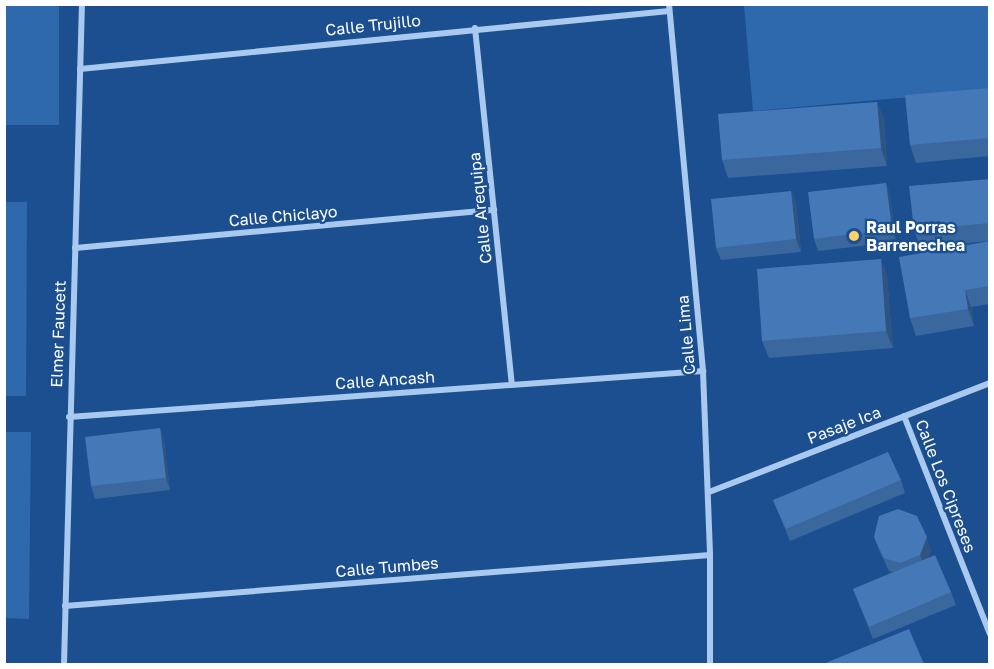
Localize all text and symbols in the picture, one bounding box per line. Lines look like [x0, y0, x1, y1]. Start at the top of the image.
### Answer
street label: Calle Trujillo [324, 10, 422, 40]
street label: Calle Arequipa [465, 151, 495, 265]
street label: Calle Chiclayo [228, 202, 338, 230]
place label: Raul Porras Barrenechea [866, 217, 965, 255]
marker: Raul Porras Barrenechea [847, 229, 861, 243]
street label: Elmer Faucett [47, 280, 69, 388]
street label: Calle Lima [673, 294, 699, 376]
street label: Calle Ancash [334, 367, 436, 393]
street label: Pasaje Ica [805, 402, 883, 448]
street label: Calle Los Cipreses [912, 417, 980, 555]
street label: Calle Tumbes [335, 553, 439, 581]

